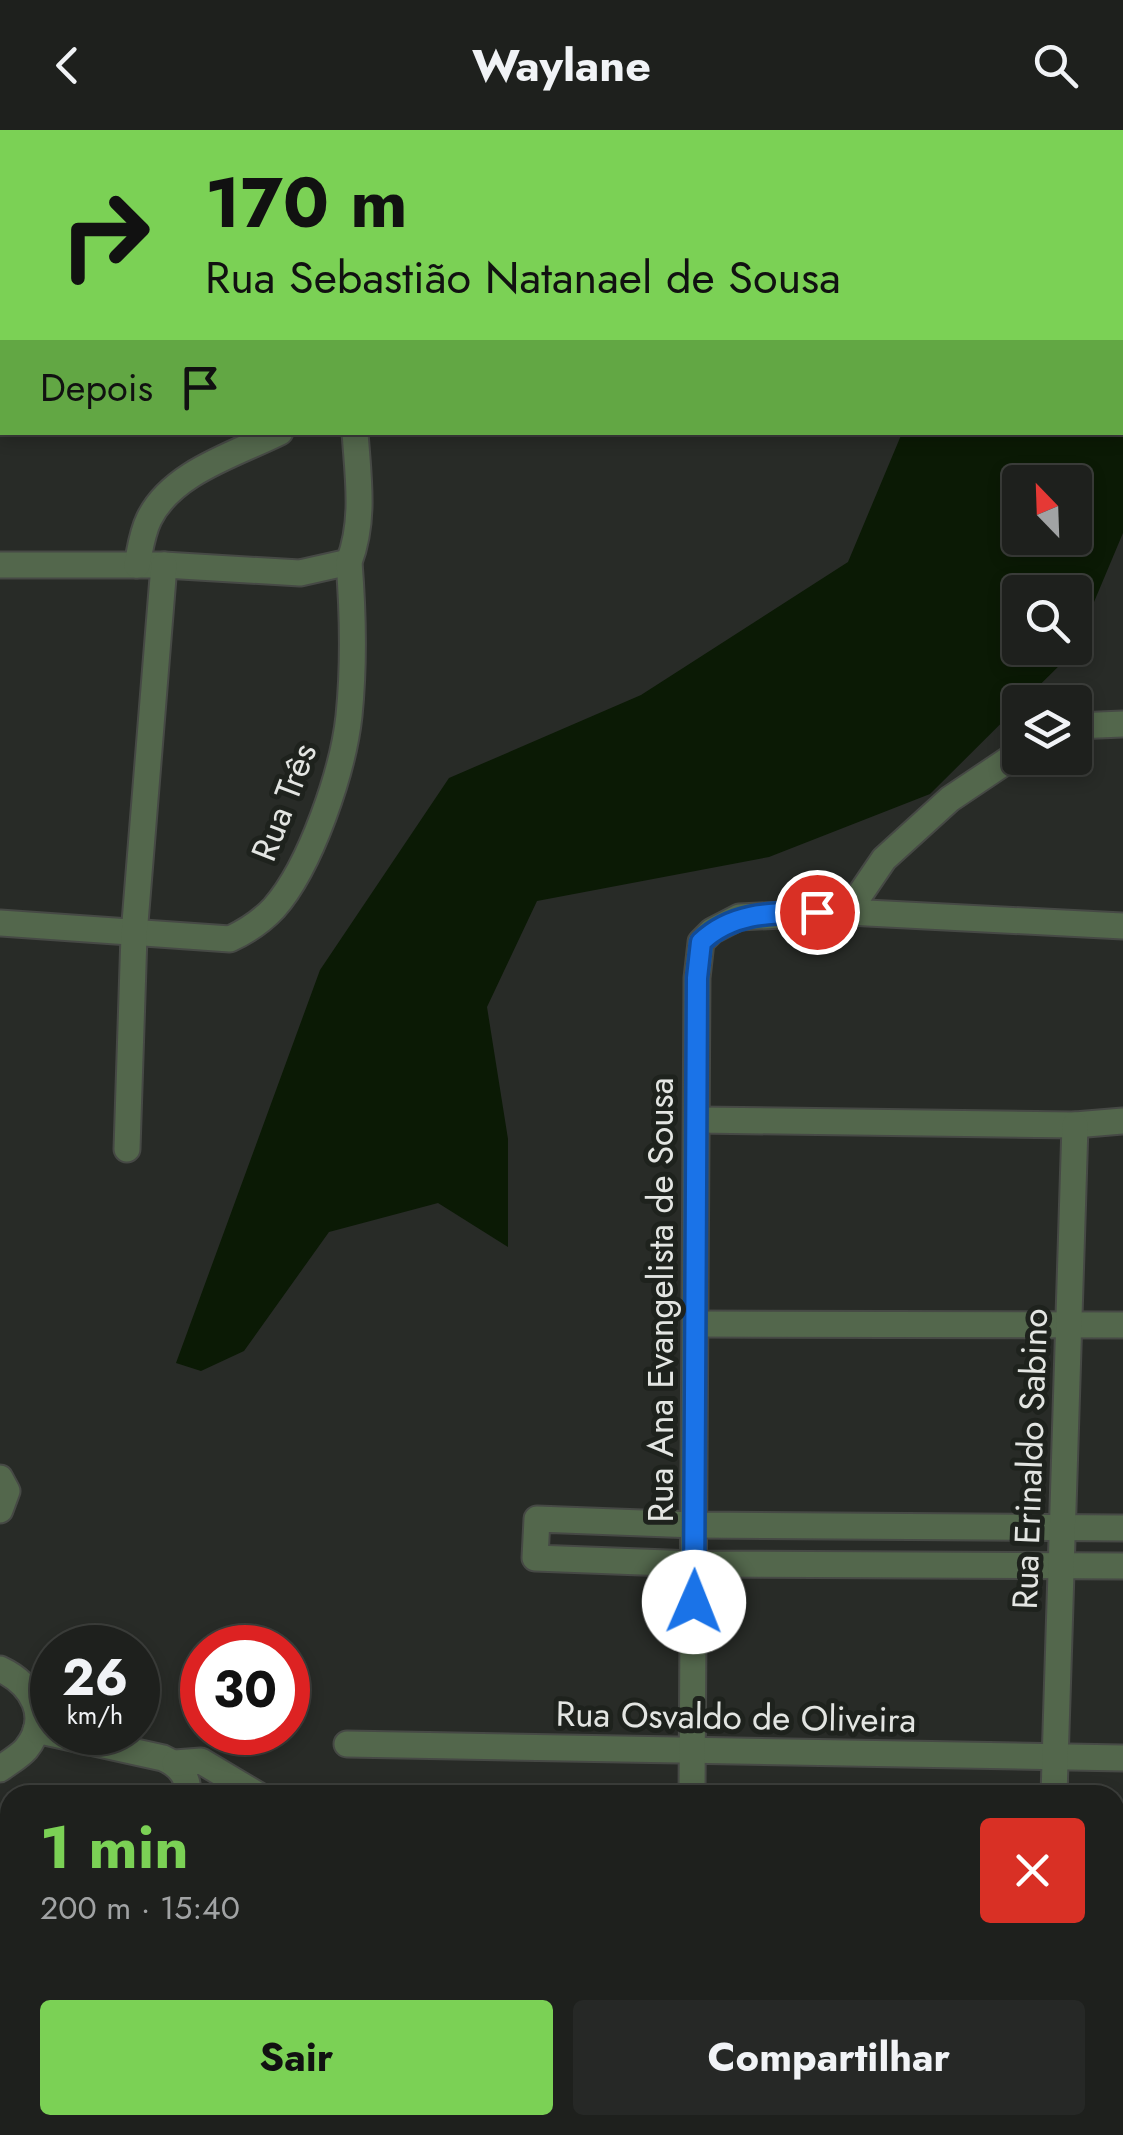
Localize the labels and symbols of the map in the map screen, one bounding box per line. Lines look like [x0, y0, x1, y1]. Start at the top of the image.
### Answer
north arrow [1002, 465, 1092, 555]
street label: Rua Três [239, 736, 329, 868]
pin [775, 870, 860, 955]
street label: Rua Ana Evangelista de Sousa [636, 1077, 686, 1523]
street label: Rua Erinaldo Sabino [1000, 1308, 1060, 1610]
position arrow [642, 1550, 746, 1654]
speed limit sign: 30 [180, 1625, 310, 1755]
street label: Rua Osvaldo de Oliveira [555, 1689, 917, 1745]

